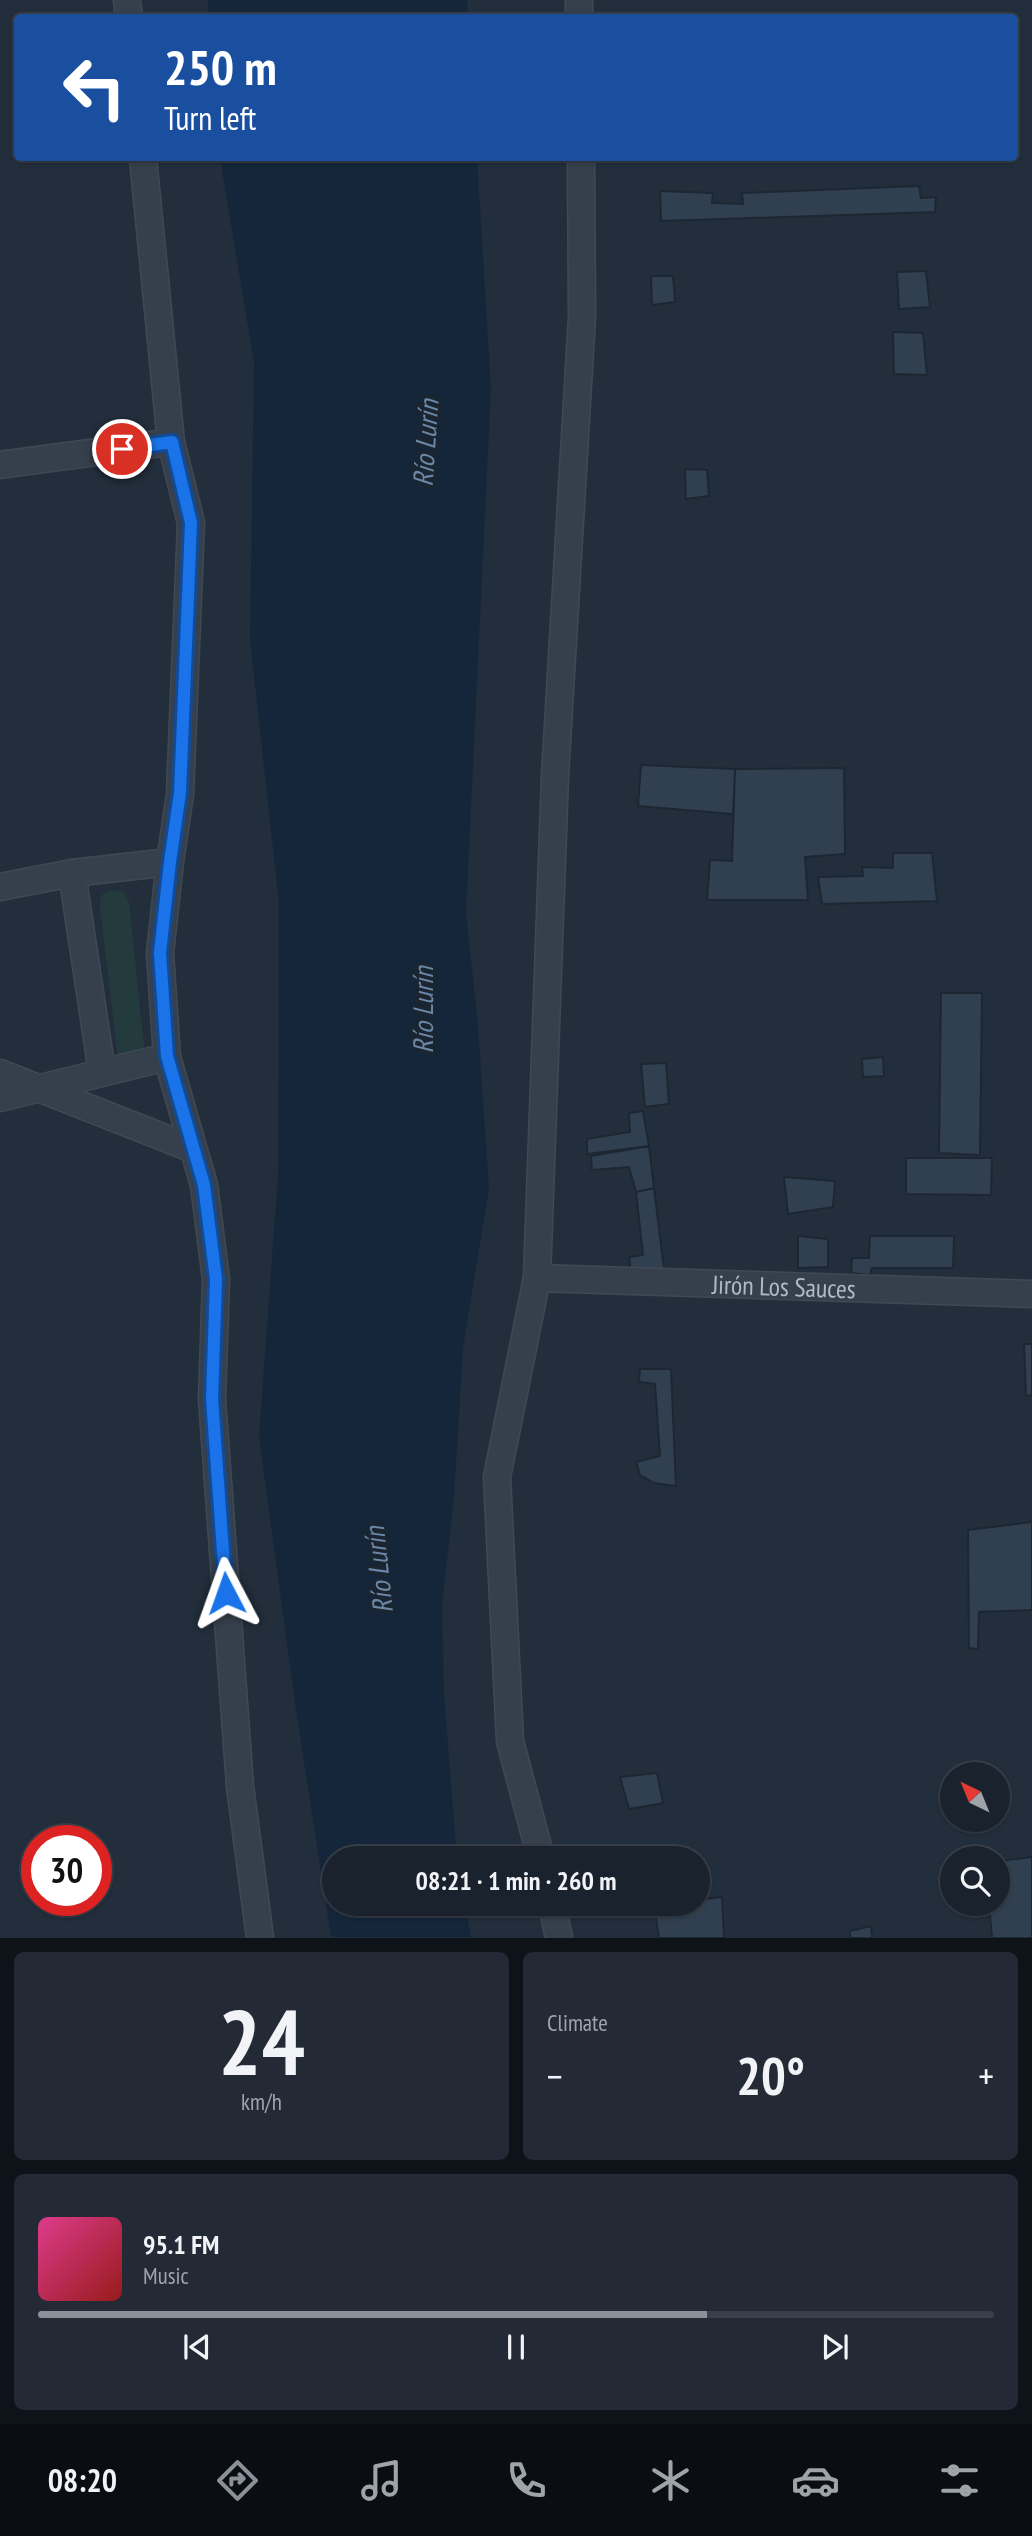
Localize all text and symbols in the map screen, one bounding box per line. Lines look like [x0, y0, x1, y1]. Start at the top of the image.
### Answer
text: 250 m [164, 35, 277, 99]
icon: left [49, 42, 140, 133]
text: Turn left [164, 97, 256, 139]
water label: Río Lurín [404, 397, 447, 488]
pin [92, 419, 152, 479]
icon: arrive [103, 430, 141, 468]
water label: Río Lurín [404, 965, 441, 1053]
street label: Jirón Los Sauces [711, 1267, 856, 1305]
water label: Río Lurín [355, 1523, 401, 1615]
position arrow [189, 1556, 263, 1630]
north arrow [940, 1762, 1010, 1832]
map controls [940, 1762, 1010, 1916]
speed limit sign: 30 [21, 1825, 112, 1916]
button: search [940, 1846, 1010, 1916]
text: 08:21 · 1 min · 260 m [416, 1864, 616, 1897]
text: 24 [218, 1982, 305, 2100]
text: Climate [547, 2008, 608, 2037]
text: 20° [736, 2042, 805, 2109]
text: − [547, 2051, 563, 2100]
text: + [978, 2051, 994, 2100]
text: km/h [241, 2087, 282, 2116]
text: 95.1 FM [143, 2228, 219, 2261]
text: Music [143, 2261, 189, 2290]
icon: previous [178, 2328, 216, 2366]
icon: pause [497, 2328, 535, 2366]
icon: next [816, 2328, 854, 2366]
icon: directions [213, 2456, 262, 2505]
icon: music [357, 2456, 406, 2505]
icon: phone [502, 2456, 551, 2505]
icon: climate [646, 2456, 695, 2505]
icon: car [791, 2456, 840, 2505]
icon: filters [935, 2456, 984, 2505]
text: 08:20 [48, 2459, 117, 2501]

